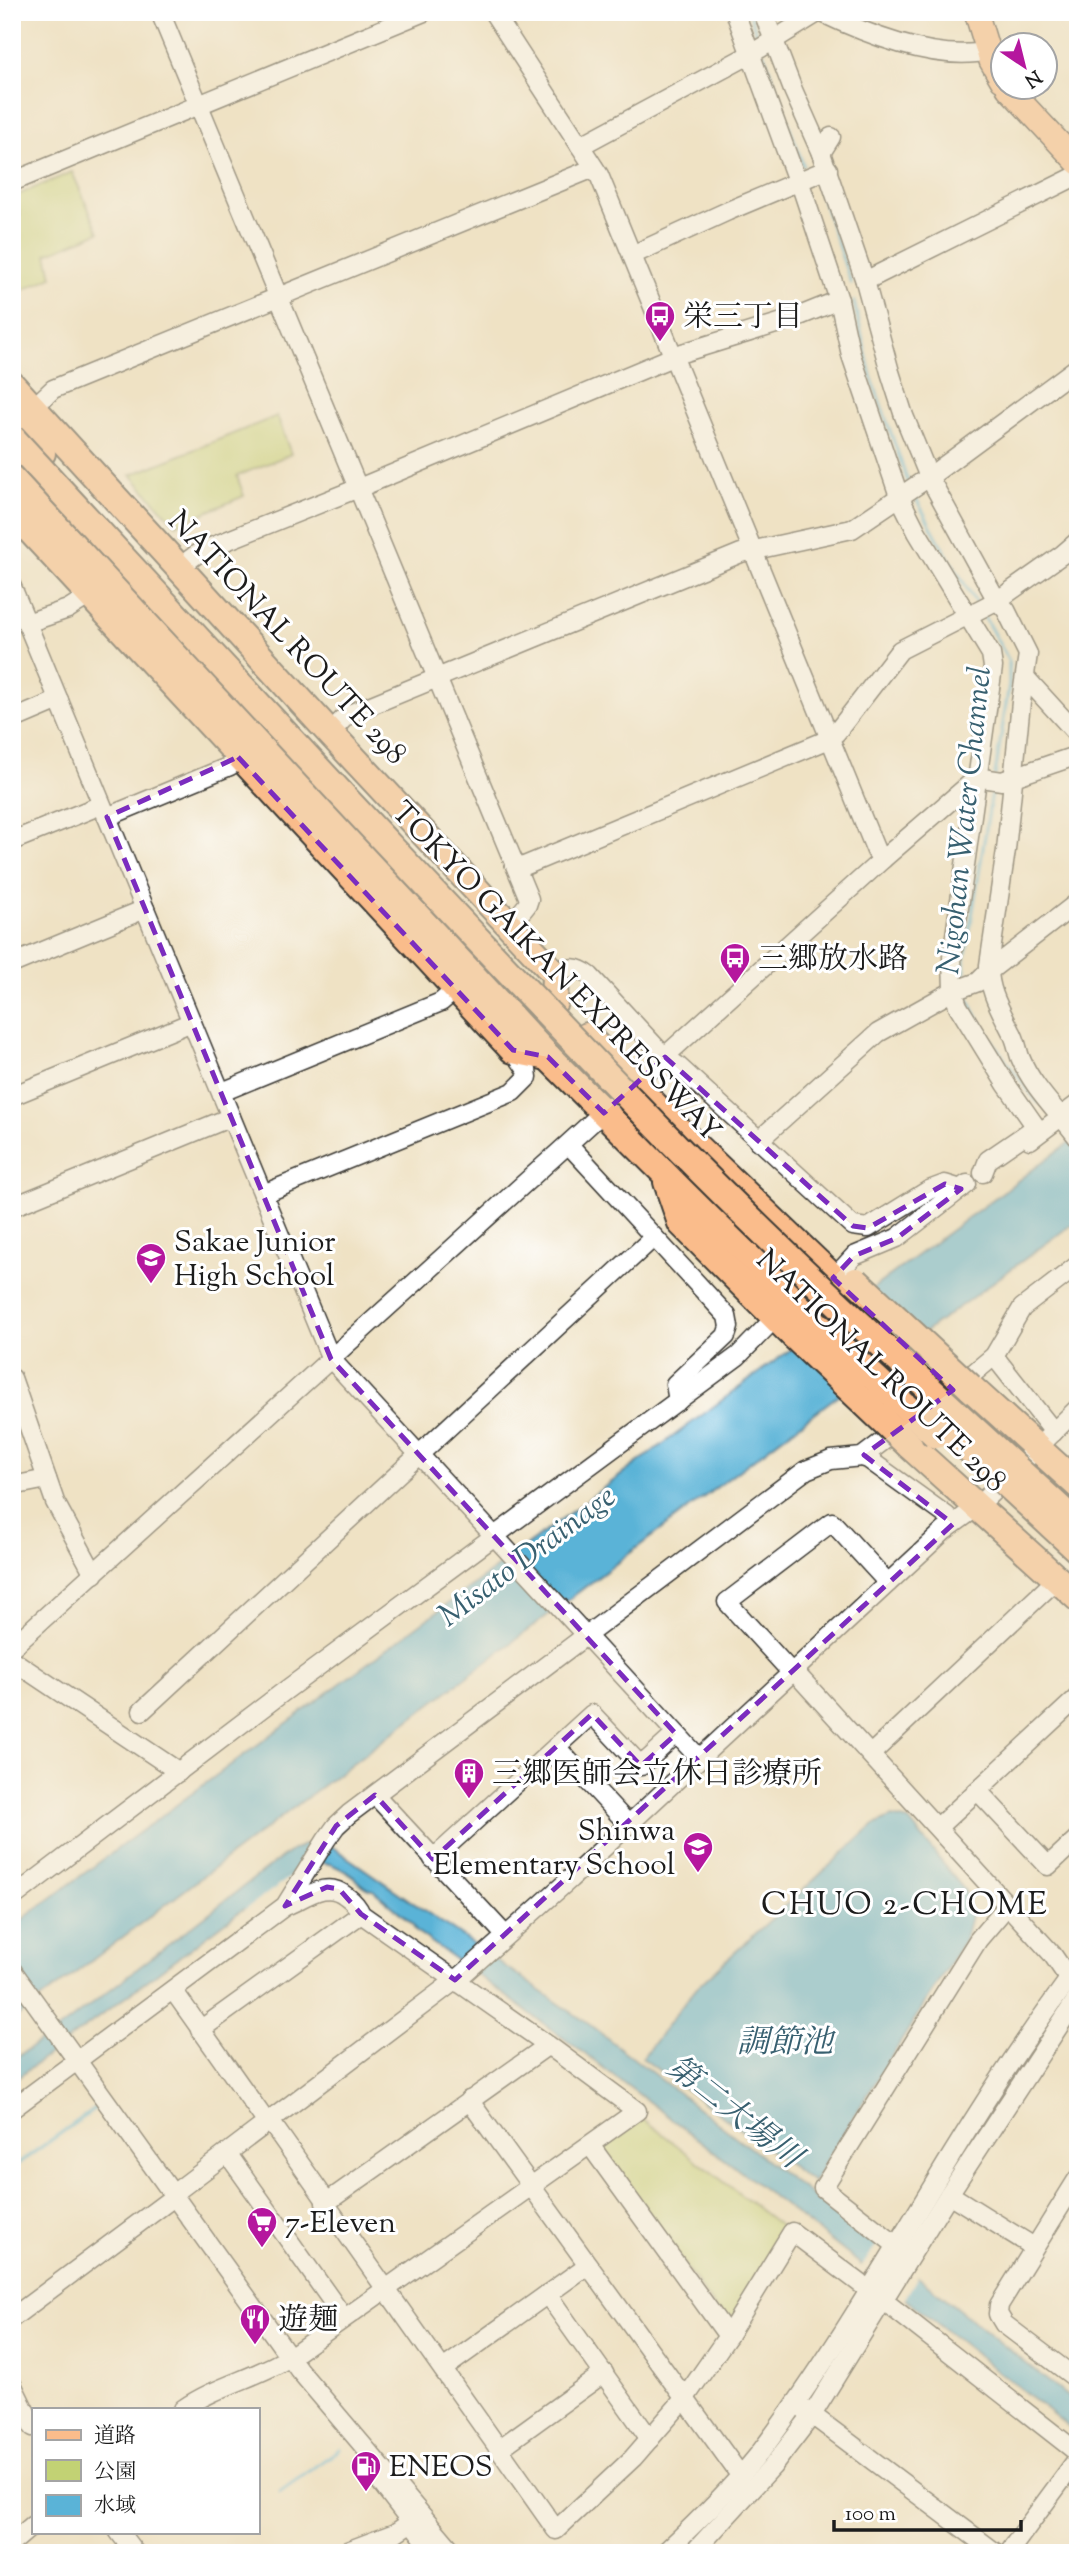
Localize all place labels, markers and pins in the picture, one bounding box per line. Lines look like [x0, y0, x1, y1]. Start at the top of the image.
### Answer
place label: 栄三丁目 [683, 297, 803, 340]
bus stop icon: 栄三丁目 [643, 299, 677, 343]
place label: 三郷放水路 [758, 939, 908, 982]
bus stop icon: 三郷放水路 [718, 941, 752, 985]
place label: Sakae Junior High School [174, 1222, 336, 1299]
school or university icon: Sakae Junior High School [134, 1241, 168, 1285]
place label: 三郷医師会立休日診療所 [492, 1754, 822, 1797]
building icon: 三郷医師会立休日診療所 [452, 1756, 486, 1800]
place label: Shinwa Elementary School [433, 1811, 675, 1888]
school or university icon: Shinwa Elementary School [681, 1830, 715, 1874]
place label: 7-Eleven [285, 2203, 396, 2246]
supermarket icon: 7-Eleven [245, 2205, 279, 2249]
place label: 遊麺 [278, 2300, 338, 2343]
restaurant icon: 遊麺 [238, 2302, 272, 2346]
place label: ENEOS [389, 2447, 493, 2490]
fuel station icon: ENEOS [349, 2449, 383, 2493]

